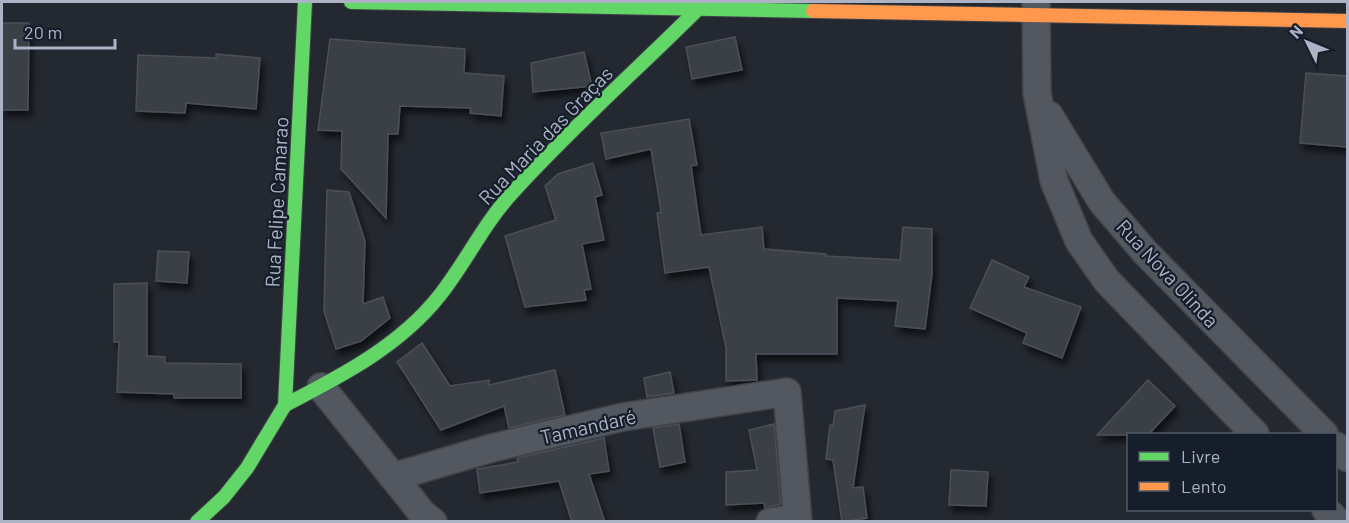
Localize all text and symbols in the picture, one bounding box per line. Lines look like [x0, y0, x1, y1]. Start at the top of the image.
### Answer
scale bar [15, 12, 116, 50]
north arrow [1277, 12, 1337, 72]
text: 20 m [24, 21, 62, 43]
text: N [1285, 21, 1306, 42]
street label: Rua Maria das Graças [473, 61, 617, 209]
street label: Rua Felipe Camarao [260, 116, 292, 288]
street label: Rua Nova Olinda [1112, 214, 1224, 332]
street label: Tamandaré [538, 403, 638, 449]
legend [1127, 433, 1337, 511]
text: Livre [1181, 445, 1220, 467]
text: Lento [1181, 475, 1227, 497]

